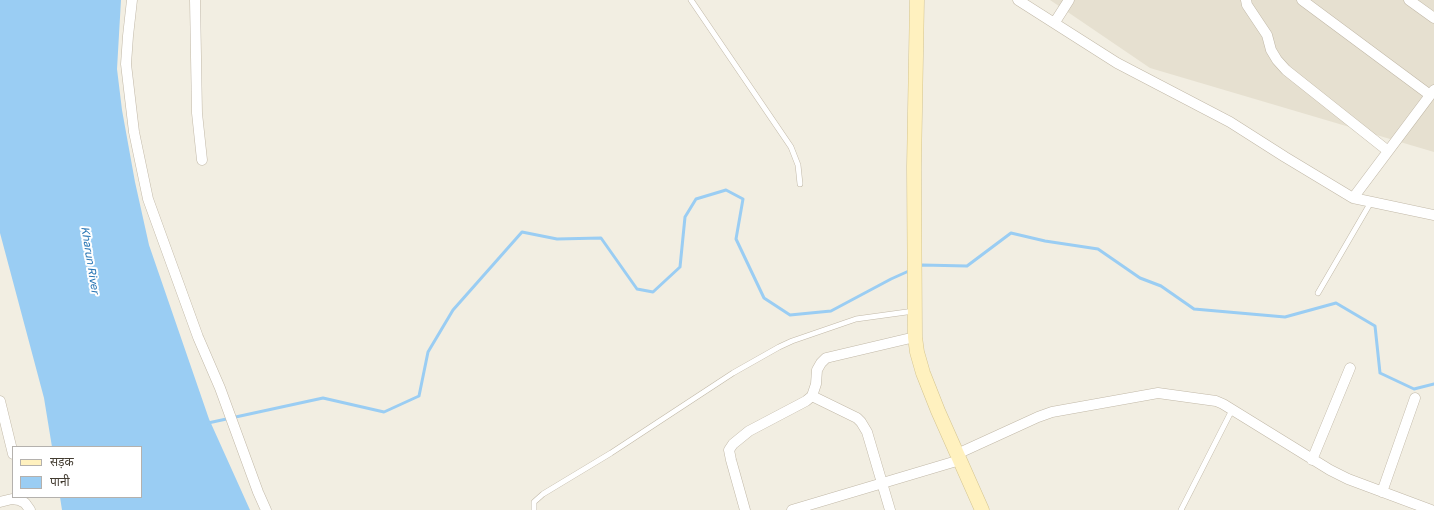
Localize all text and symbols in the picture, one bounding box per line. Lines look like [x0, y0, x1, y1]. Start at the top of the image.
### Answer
water label: Kharun River [78, 225, 102, 295]
legend [12, 446, 142, 498]
text: सड़क [50, 454, 74, 469]
text: पानी [50, 474, 70, 489]

